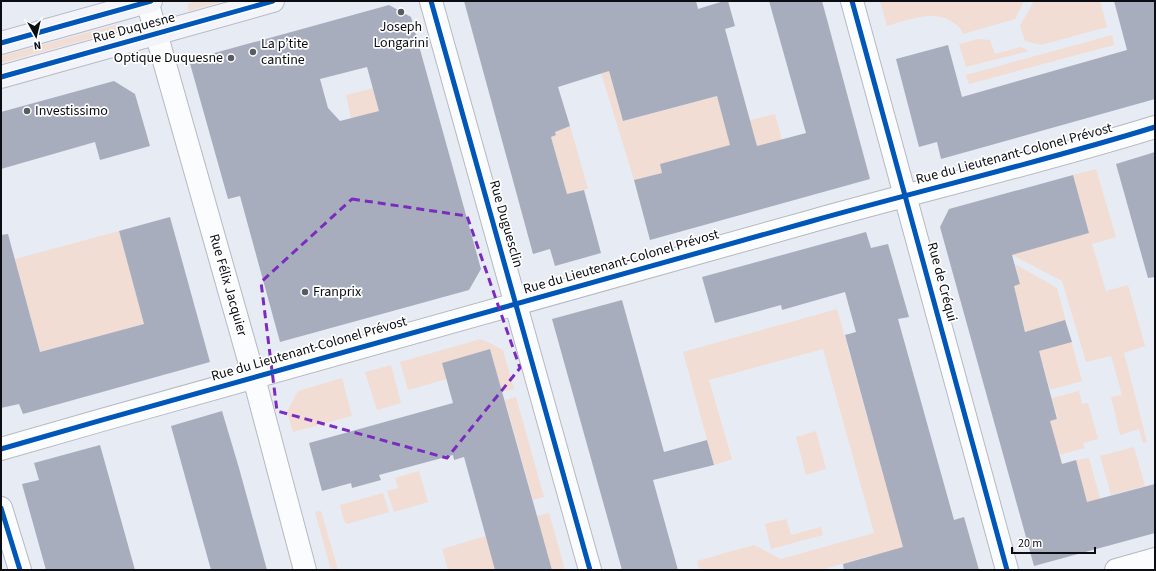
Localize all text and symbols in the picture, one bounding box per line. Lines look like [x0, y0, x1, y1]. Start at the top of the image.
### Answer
street label: Rue Duquesne [91, 7, 177, 49]
marker: Joseph Longarini [396, 7, 406, 17]
north arrow [16, 16, 56, 56]
place label: Joseph Longarini [373, 17, 429, 53]
place label: La p’tite cantine [261, 34, 308, 70]
text: N [33, 37, 42, 53]
marker: La p’tite cantine [248, 47, 258, 57]
place label: Optique Duquesne [114, 48, 223, 68]
marker: Optique Duquesne [226, 53, 236, 63]
place label: Investissimo [35, 101, 108, 121]
marker: Investissimo [22, 106, 32, 116]
street label: Rue du Lieutenant-Colonel Prévost [914, 118, 1115, 190]
street label: Rue Duguesclin [484, 178, 528, 270]
street label: Rue du Lieutenant-Colonel Prévost [521, 224, 721, 300]
street label: Rue Félix Jacquier [204, 232, 252, 339]
street label: Rue de Créqui [922, 240, 962, 324]
place label: Franprix [313, 282, 362, 302]
marker: Franprix [300, 287, 310, 297]
street label: Rue du Lieutenant-Colonel Prévost [209, 311, 409, 387]
scale bar [1012, 529, 1095, 555]
text: 20 m [1018, 535, 1042, 552]

